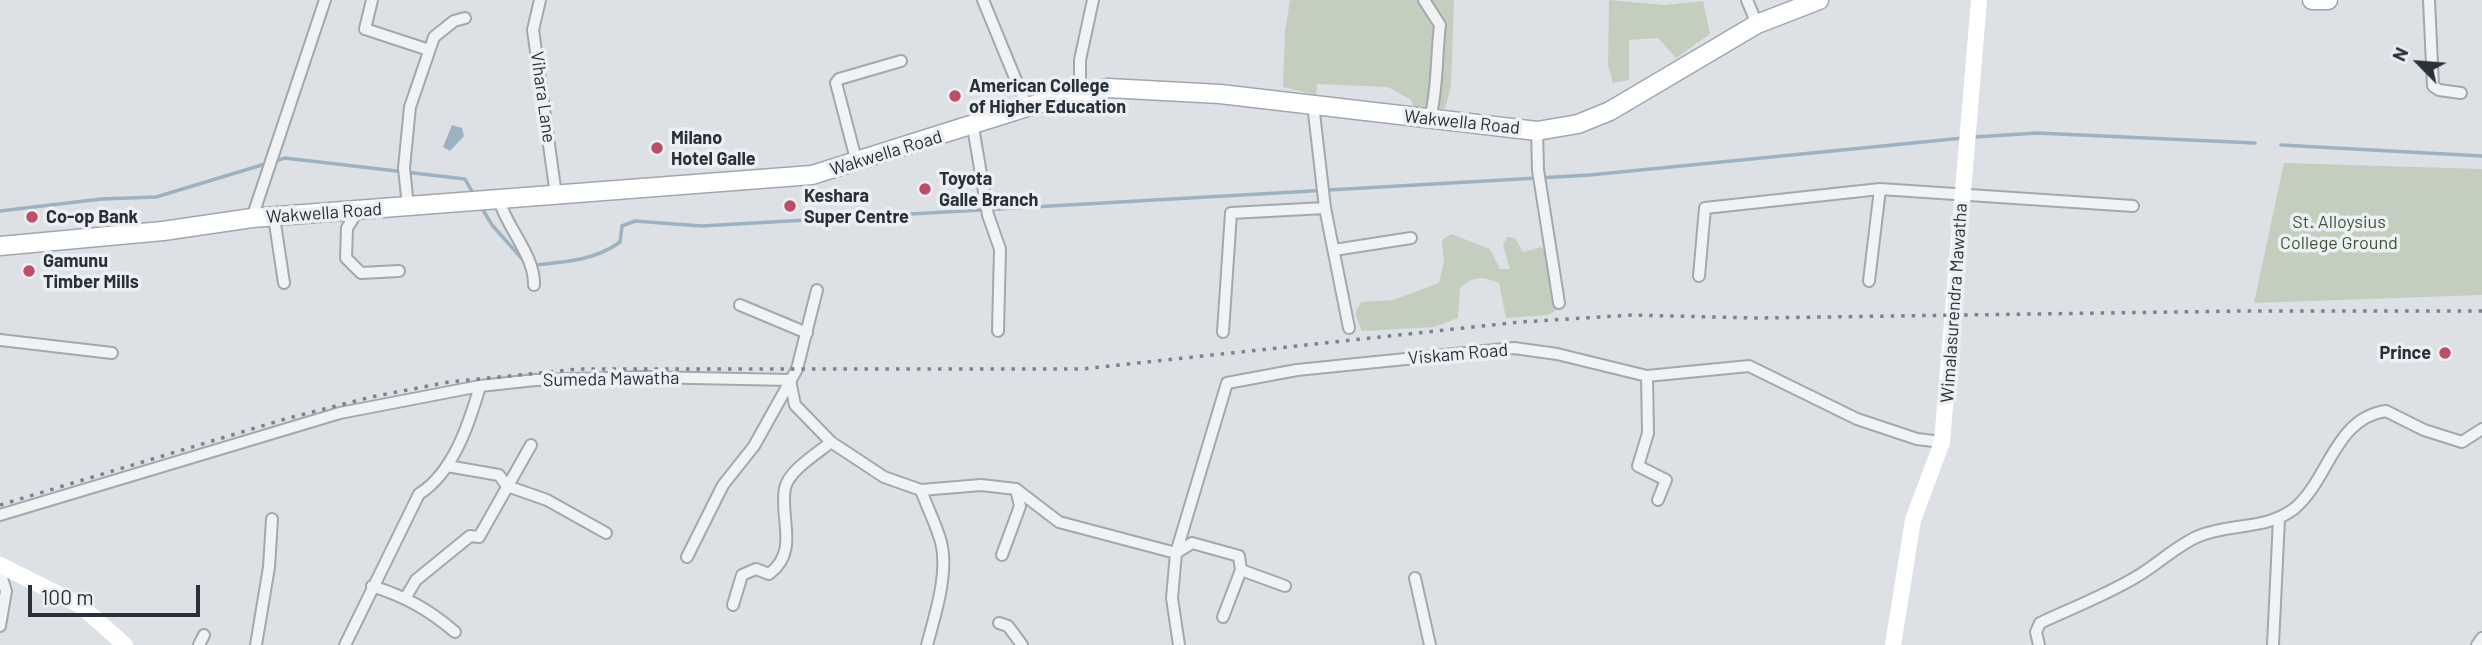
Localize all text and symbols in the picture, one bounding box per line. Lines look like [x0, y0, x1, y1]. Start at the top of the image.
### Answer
north arrow [2384, 28, 2454, 98]
text: N [2386, 43, 2413, 65]
street label: Vihara Lane [526, 50, 560, 144]
place label: American College of Higher Education [969, 75, 1126, 118]
marker: American College of Higher Education [947, 88, 963, 104]
street label: Wakwella Road [1403, 105, 1521, 139]
street label: Wakwella Road [827, 126, 945, 180]
place label: Milano Hotel Galle [671, 127, 756, 170]
marker: Milano Hotel Galle [649, 140, 665, 156]
place label: Toyota Galle Branch [939, 168, 1038, 210]
marker: Toyota Galle Branch [917, 181, 933, 197]
place label: Keshara Super Centre [804, 185, 909, 228]
street label: Wakwella Road [265, 198, 383, 228]
marker: Keshara Super Centre [782, 198, 798, 214]
street label: Wimalasurendra Mawatha [1936, 202, 1972, 404]
place label: Co-op Bank [46, 206, 138, 228]
marker: Co-op Bank [24, 209, 40, 225]
park label: St. Alloysius College Ground [2280, 211, 2398, 254]
place label: Gamunu Timber Mills [43, 250, 139, 292]
marker: Gamunu Timber Mills [21, 263, 37, 279]
street label: Viskam Road [1407, 339, 1509, 369]
place label: Prince [2380, 342, 2431, 364]
marker: Prince [2437, 345, 2453, 361]
street label: Sumeda Mawatha [543, 367, 679, 391]
scale bar [32, 572, 203, 616]
text: 100 m [41, 584, 94, 609]

